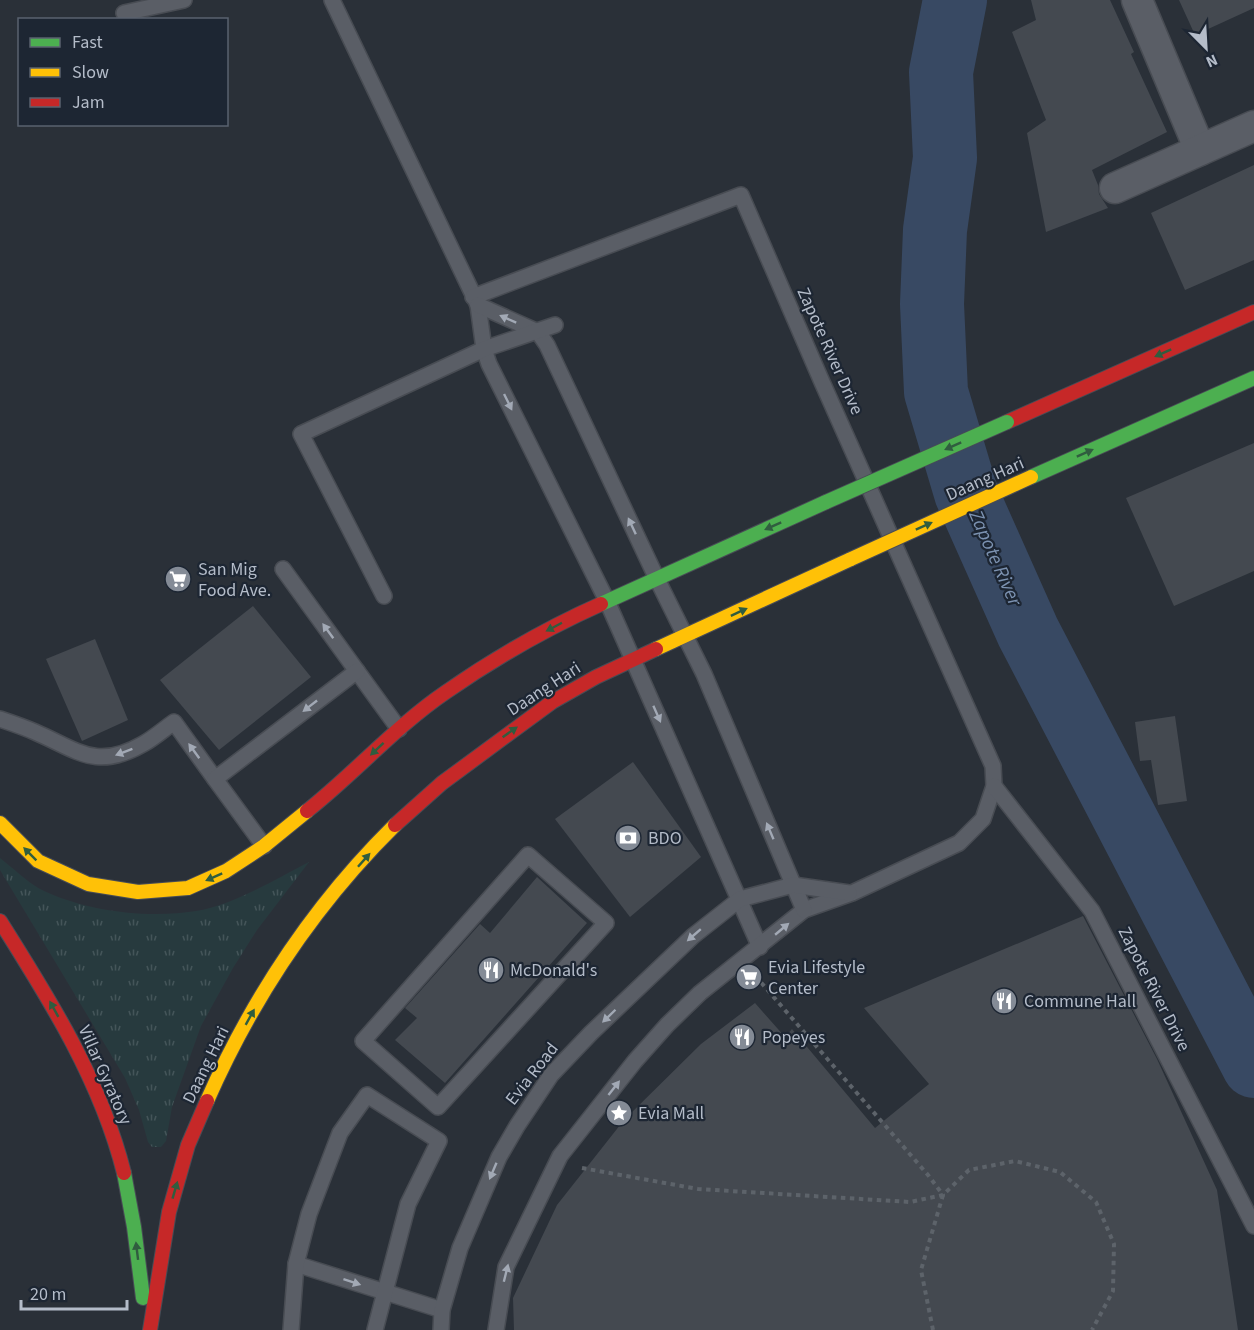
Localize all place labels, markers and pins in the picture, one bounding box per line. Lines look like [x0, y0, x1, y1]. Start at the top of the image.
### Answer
place label: San Mig Food Ave. [198, 557, 271, 603]
supermarket icon: San Mig Food Ave. [163, 564, 193, 594]
bank icon: BDO [613, 823, 643, 853]
place label: BDO [648, 826, 682, 851]
restaurant icon: McDonald's [476, 955, 506, 985]
place label: Evia Lifestyle Center [768, 955, 865, 1001]
place label: McDonald's [510, 958, 597, 983]
supermarket icon: Evia Lifestyle Center [734, 962, 764, 992]
restaurant icon: Commune Hall [989, 986, 1019, 1016]
place label: Commune Hall [1024, 989, 1136, 1014]
restaurant icon: Popeyes [727, 1022, 757, 1052]
place label: Popeyes [762, 1025, 825, 1050]
place icon: Evia Mall [604, 1098, 634, 1128]
place label: Evia Mall [638, 1101, 704, 1126]

